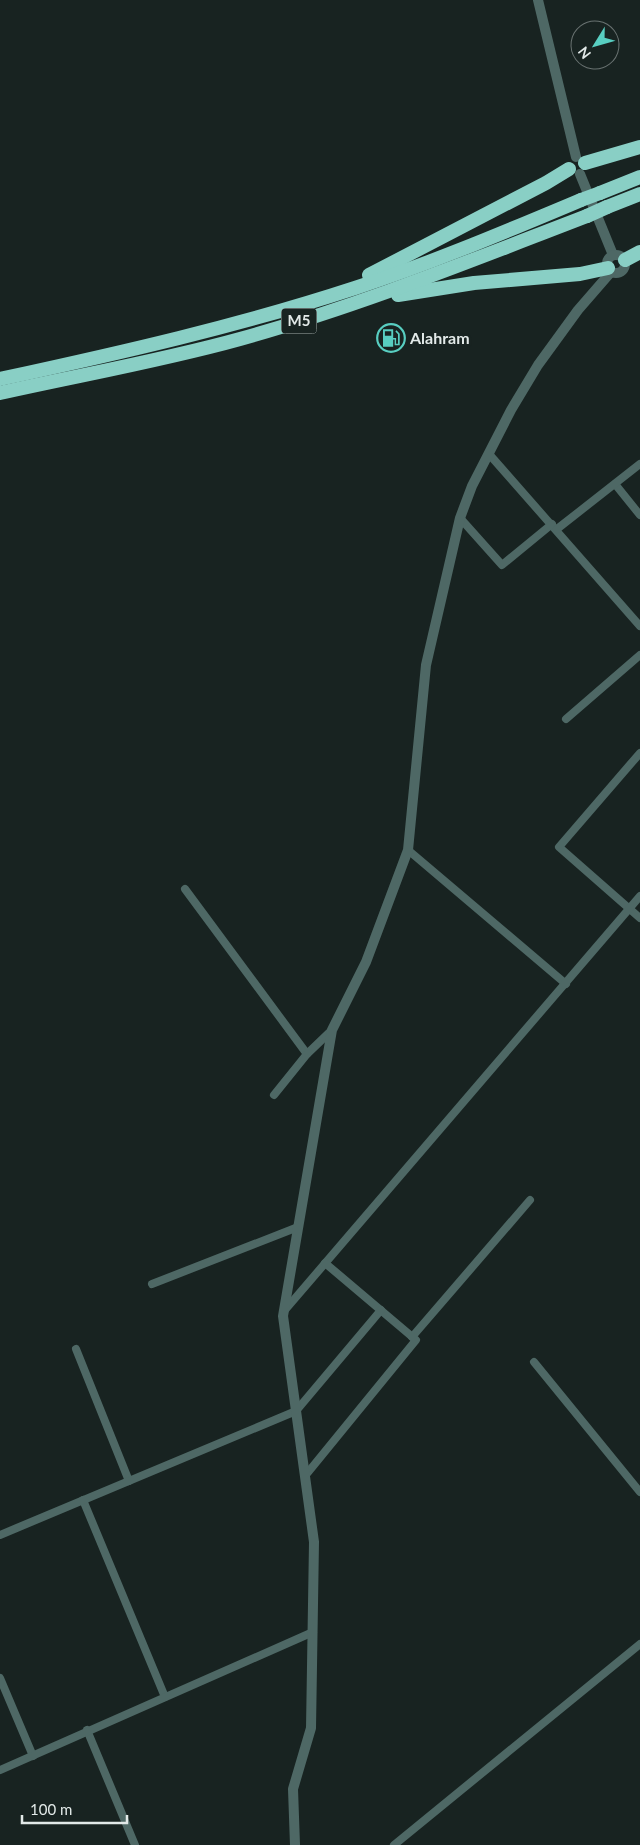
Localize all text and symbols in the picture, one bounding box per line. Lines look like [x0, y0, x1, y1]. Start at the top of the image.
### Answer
north arrow [570, 20, 620, 70]
text: N [574, 44, 594, 63]
road number: M5 [282, 308, 316, 334]
fuel station icon: Alahram [376, 323, 406, 353]
place label: Alahram [409, 328, 470, 347]
scale bar [22, 1792, 128, 1824]
text: 100 m [30, 1800, 72, 1818]

